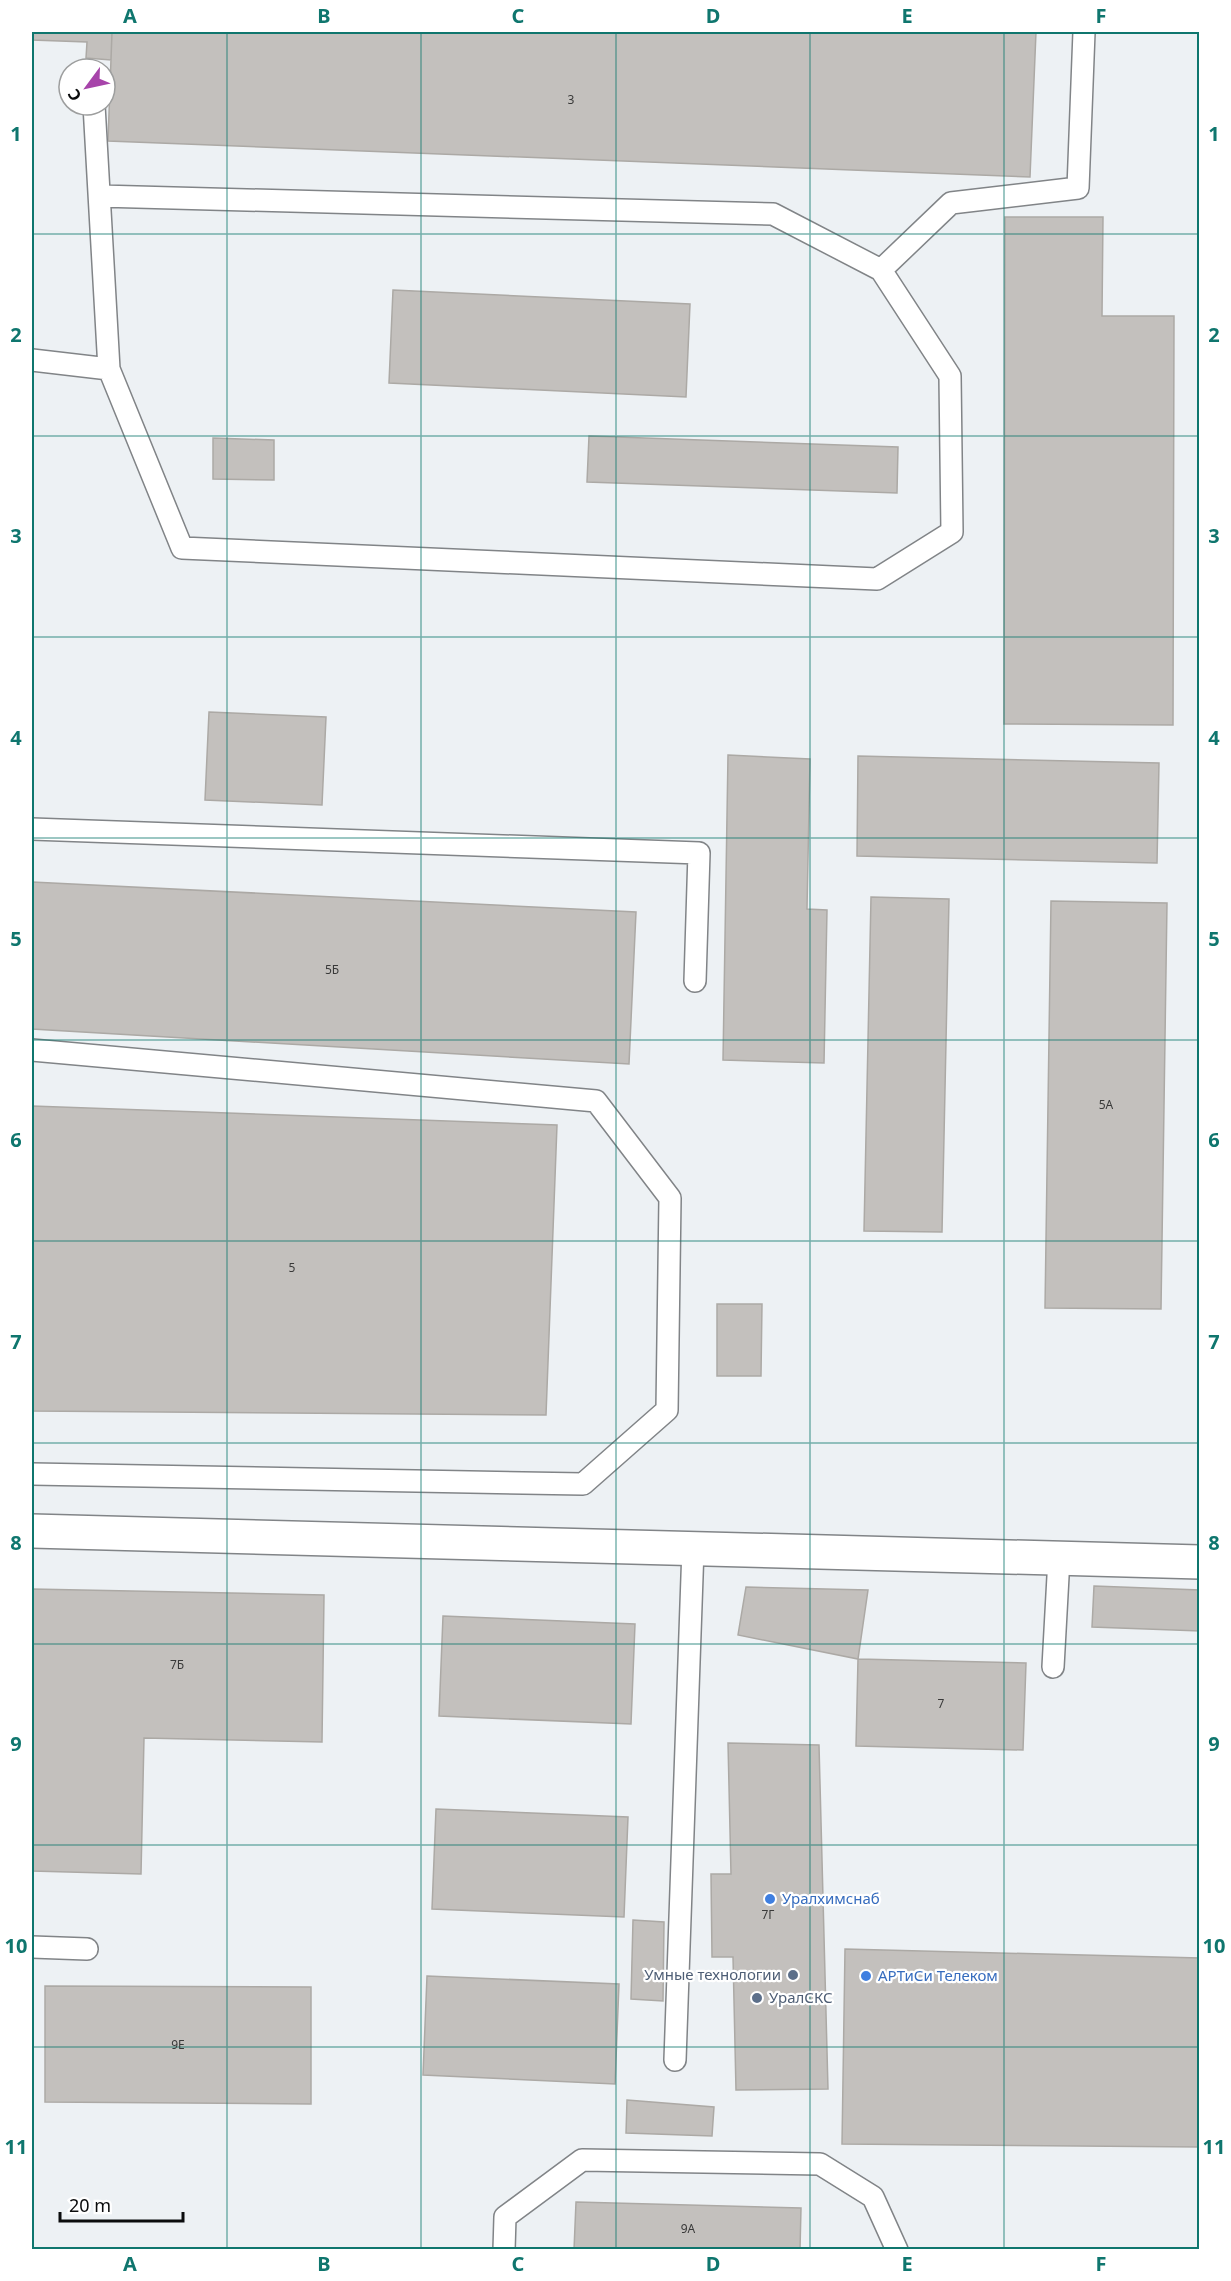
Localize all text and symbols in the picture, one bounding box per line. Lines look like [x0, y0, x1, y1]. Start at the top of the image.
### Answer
text: A [123, 2, 137, 29]
text: B [317, 2, 331, 29]
text: C [512, 2, 525, 29]
text: D [706, 2, 720, 29]
text: E [901, 2, 913, 29]
text: F [1096, 2, 1106, 29]
north arrow [57, 57, 117, 117]
text: С [62, 85, 86, 105]
house number: 3 [568, 91, 575, 108]
text: 1 [10, 120, 22, 147]
text: 1 [1208, 120, 1220, 147]
text: 2 [10, 321, 22, 348]
text: 2 [1208, 321, 1220, 348]
text: 3 [10, 522, 22, 549]
text: 3 [1208, 522, 1220, 549]
text: 4 [10, 724, 22, 751]
text: 4 [1208, 724, 1220, 751]
text: 5 [10, 925, 22, 952]
text: 5 [1208, 925, 1220, 952]
house number: 5Б [325, 961, 339, 978]
house number: 5А [1099, 1096, 1114, 1113]
text: 6 [10, 1126, 22, 1153]
text: 6 [1208, 1126, 1220, 1153]
house number: 5 [289, 1259, 296, 1276]
text: 7 [10, 1328, 22, 1355]
text: 7 [1208, 1328, 1220, 1355]
text: 8 [10, 1529, 22, 1556]
text: 8 [1208, 1529, 1220, 1556]
house number: 7Б [170, 1656, 184, 1673]
house number: 7 [938, 1695, 945, 1712]
text: 9 [10, 1730, 22, 1757]
text: 9 [1208, 1730, 1220, 1757]
place label: Уралхимснаб [782, 1888, 880, 1908]
marker: Уралхимснаб [763, 1892, 777, 1906]
house number: 7Г [762, 1906, 774, 1923]
text: 10 [5, 1932, 27, 1959]
text: 10 [1203, 1932, 1225, 1959]
place label: Умные технологии [644, 1964, 781, 1984]
place label: АРТиСи Телеком [878, 1965, 998, 1985]
marker: Умные технологии [786, 1968, 800, 1982]
marker: АРТиСи Телеком [859, 1969, 873, 1983]
place label: УралСКС [769, 1987, 833, 2007]
marker: УралСКС [750, 1991, 764, 2005]
house number: 9Е [171, 2036, 185, 2053]
text: 11 [5, 2133, 27, 2160]
text: 11 [1203, 2133, 1225, 2160]
scale bar [60, 2185, 183, 2223]
text: 20 m [69, 2193, 111, 2217]
house number: 9А [681, 2220, 696, 2237]
text: A [123, 2250, 137, 2277]
text: B [317, 2250, 331, 2277]
text: C [512, 2250, 525, 2277]
text: D [706, 2250, 720, 2277]
text: E [901, 2250, 913, 2277]
text: F [1096, 2250, 1106, 2277]

